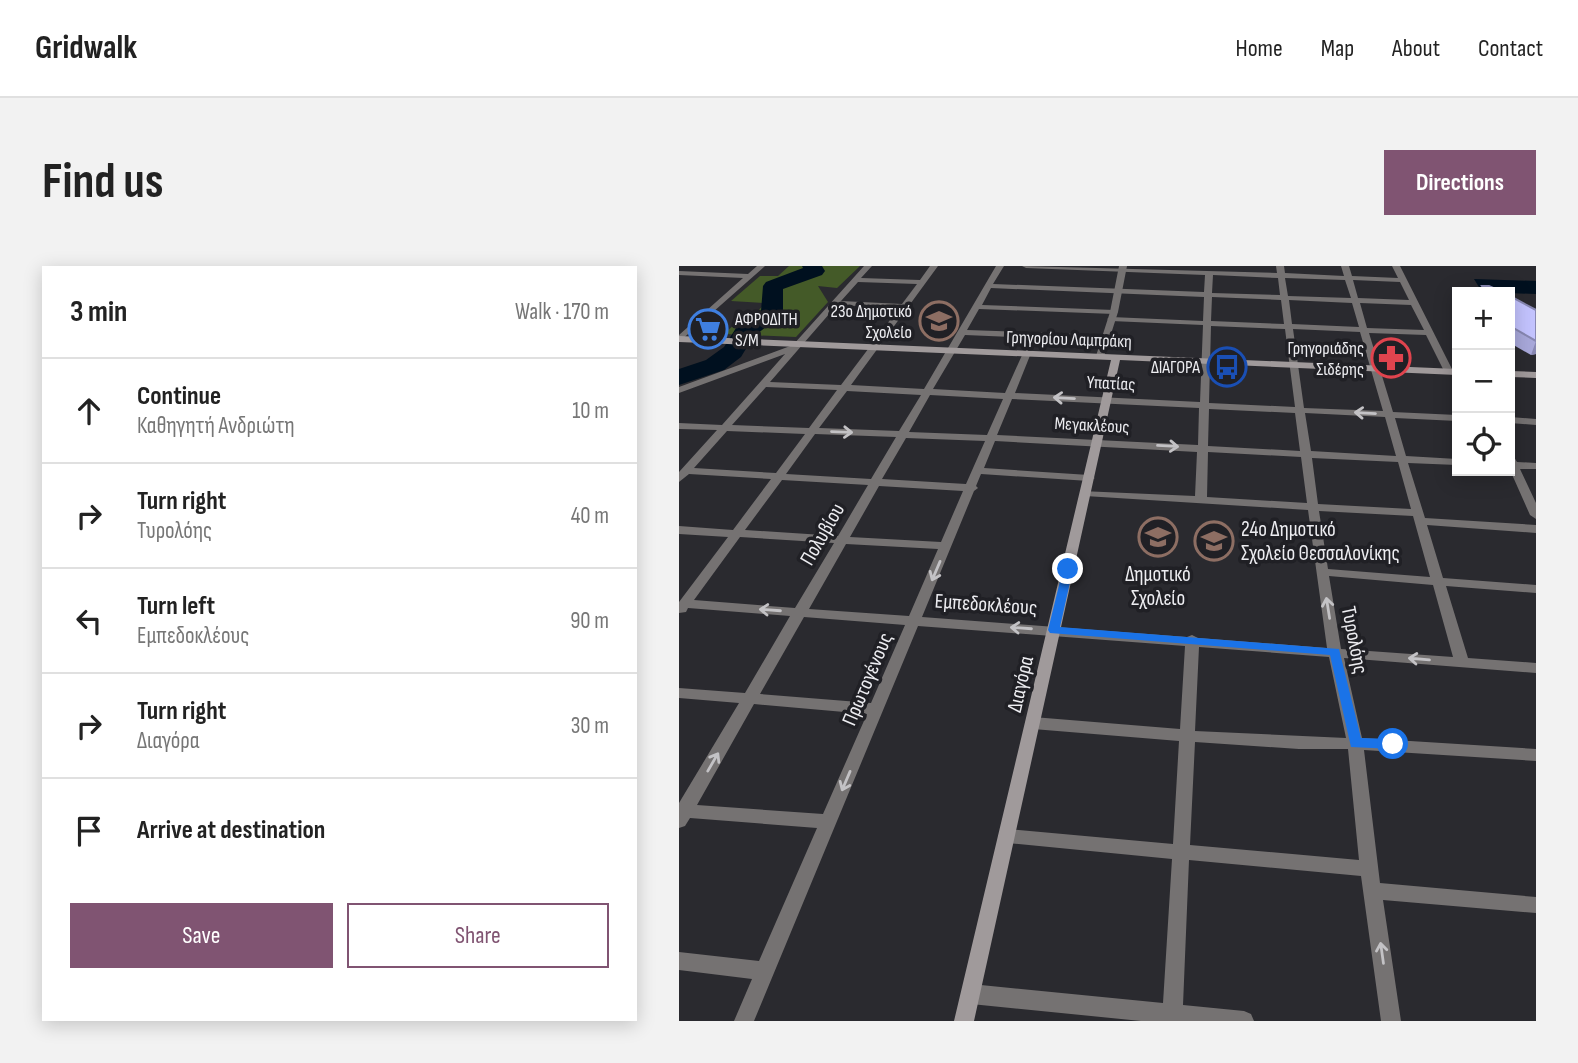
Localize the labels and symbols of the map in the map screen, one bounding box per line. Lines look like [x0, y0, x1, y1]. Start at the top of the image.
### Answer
school or university icon: 23ο Δημοτικό Σχολείο [918, 300, 960, 342]
place label: 23ο Δημοτικό Σχολείο [831, 301, 912, 343]
supermarket icon: ΑΦΡΟΔΙΤΗ S/M [687, 308, 729, 350]
place label: ΑΦΡΟΔΙΤΗ S/M [734, 309, 798, 351]
street label: Γρηγορίου Λαμπράκη [1006, 327, 1132, 352]
pharmacy icon: Γρηγοριάδης Σιδέρης [1370, 337, 1412, 379]
place label: Γρηγοριάδης Σιδέρης [1287, 338, 1364, 380]
bus stop icon: ΔΙΑΓΟΡΑ [1206, 346, 1248, 388]
place label: ΔΙΑΓΟΡΑ [1151, 357, 1200, 378]
street label: Υπατίας [1086, 372, 1136, 395]
one-way arrow [1053, 392, 1076, 405]
one-way arrow [1354, 406, 1376, 419]
street label: Μεγακλέους [1054, 413, 1130, 438]
one-way arrow [831, 425, 854, 438]
one-way arrow [1156, 440, 1179, 453]
street label: Πολυβίου [795, 499, 850, 570]
school or university icon: Δημοτικό Σχολείο [1137, 516, 1179, 558]
place label: 24ο Δημοτικό Σχολείο Θεσσαλονίκης [1241, 517, 1400, 566]
school or university icon: 24ο Δημοτικό Σχολείο Θεσσαλονίκης [1193, 520, 1235, 562]
route end [1052, 553, 1083, 584]
one-way arrow [929, 560, 942, 582]
place label: Δημοτικό Σχολείο [1125, 562, 1191, 611]
street label: Εμπεδοκλέους [934, 588, 1038, 621]
one-way arrow [1321, 597, 1334, 620]
one-way arrow [759, 603, 782, 616]
street label: Τυρολόης [1336, 604, 1373, 676]
one-way arrow [1011, 621, 1033, 634]
street label: Πρωτογένους [837, 629, 898, 729]
one-way arrow [1408, 652, 1431, 665]
street label: Διαγόρα [1002, 653, 1039, 715]
route start [1377, 728, 1408, 759]
one-way arrow [706, 753, 720, 773]
one-way arrow [839, 769, 852, 791]
one-way arrow [1375, 943, 1388, 965]

